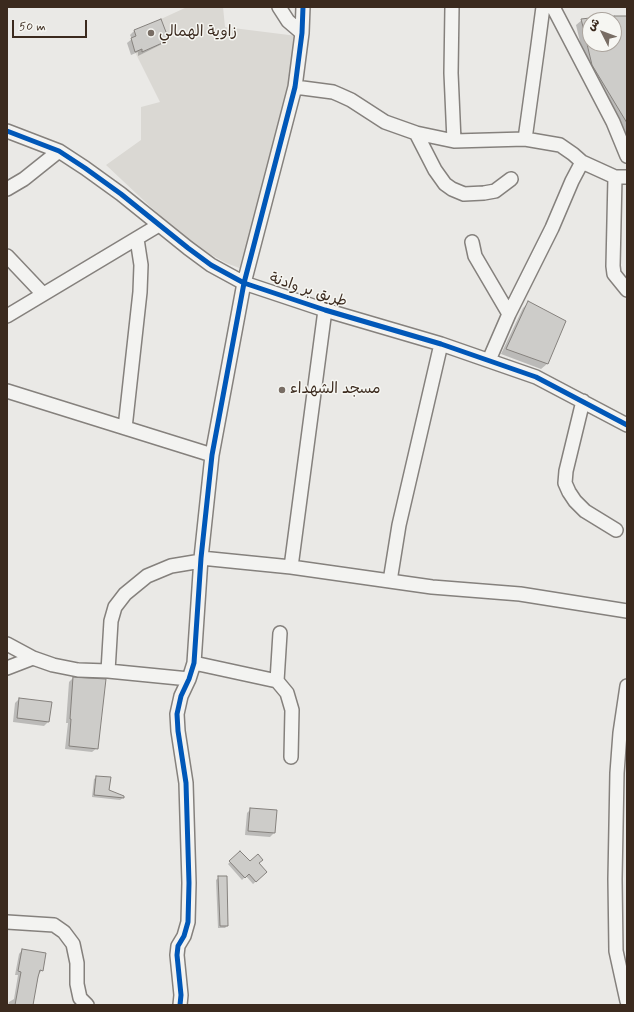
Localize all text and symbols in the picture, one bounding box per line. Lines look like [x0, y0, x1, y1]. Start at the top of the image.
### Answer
scale bar [14, 12, 89, 38]
north arrow [582, 12, 622, 52]
text: ش [585, 15, 603, 34]
text: 50 m [19, 19, 46, 35]
place label: زاوية الهمالي [159, 24, 237, 42]
marker: زاوية الهمالي [146, 28, 156, 38]
street label: طريق بر وادنة [267, 270, 349, 312]
place label: مسجد الشهداء [290, 381, 381, 399]
marker: مسجد الشهداء [277, 385, 287, 395]

